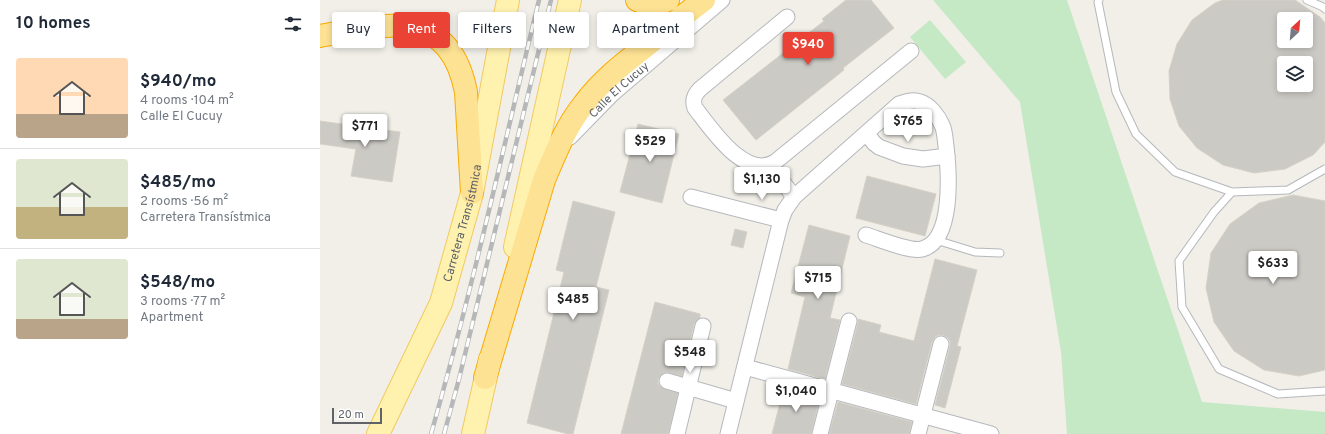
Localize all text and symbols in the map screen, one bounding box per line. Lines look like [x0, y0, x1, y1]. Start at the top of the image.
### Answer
chip: Buy [332, 12, 385, 48]
chip: Rent [393, 12, 450, 48]
chip: Filters [458, 12, 526, 48]
chip: New [534, 12, 589, 48]
chip: Apartment [597, 12, 694, 48]
north arrow [1277, 12, 1313, 48]
map controls [1277, 12, 1313, 92]
text: 10 homes [16, 13, 91, 35]
icon: filters [282, 13, 304, 35]
pin: $940 [784, 32, 832, 66]
text: $940 [792, 37, 824, 53]
button: layers [1277, 56, 1313, 92]
street label: Calle El Cucuy [586, 59, 653, 122]
text: $940/mo [140, 71, 216, 93]
icon: home [48, 74, 96, 122]
text: 4 rooms · 104 m² [140, 93, 234, 109]
text: Calle El Cucuy [140, 109, 223, 125]
pin: $765 [884, 109, 932, 143]
pin: $771 [341, 114, 389, 148]
text: $765 [893, 114, 923, 130]
text: $771 [351, 119, 379, 135]
pin: $529 [626, 129, 674, 163]
text: $529 [634, 134, 666, 150]
street label: Carretera Transístmica [440, 163, 486, 284]
pin: $1,130 [729, 167, 795, 201]
text: $485/mo [140, 172, 216, 194]
text: $1,130 [743, 172, 781, 188]
icon: home [48, 175, 96, 223]
text: 2 rooms · 56 m² [140, 194, 228, 210]
text: Carretera Transístmica [140, 210, 271, 226]
pin: $633 [1249, 251, 1297, 285]
text: $633 [1257, 256, 1289, 272]
pin: $715 [794, 266, 842, 300]
text: $715 [804, 271, 832, 287]
text: $548/mo [140, 272, 215, 294]
icon: home [48, 275, 96, 323]
pin: $485 [549, 287, 597, 321]
text: $485 [557, 292, 589, 308]
text: 3 rooms · 77 m² [140, 294, 225, 310]
text: Apartment [140, 310, 203, 326]
pin: $548 [666, 340, 714, 374]
text: $548 [674, 345, 706, 361]
pin: $1,040 [763, 379, 829, 413]
text: $1,040 [775, 384, 817, 400]
scale bar [332, 406, 382, 425]
text: 20 m [338, 408, 364, 422]

